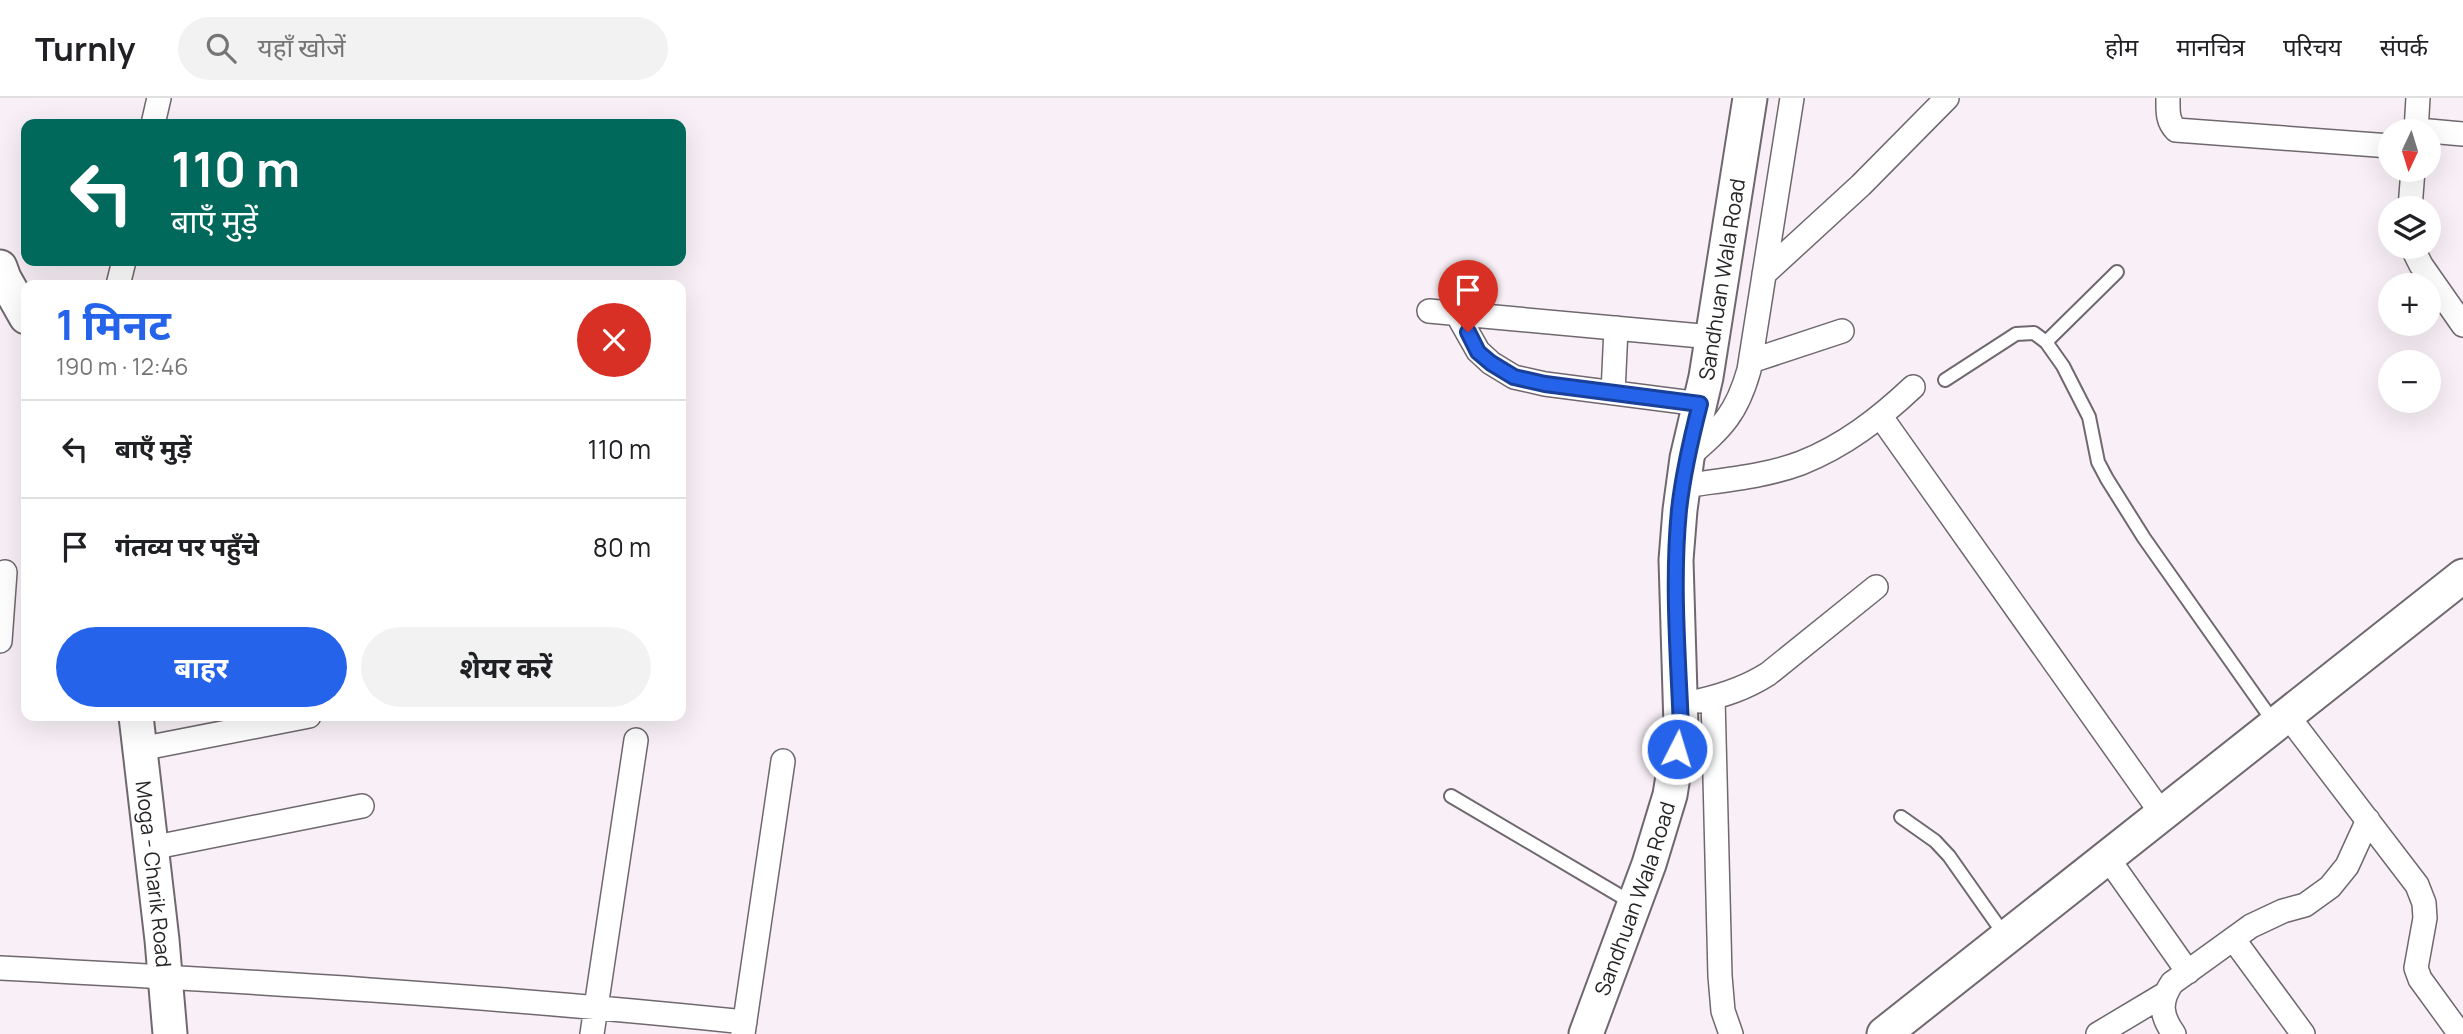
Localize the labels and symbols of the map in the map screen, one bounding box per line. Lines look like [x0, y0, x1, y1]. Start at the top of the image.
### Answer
north arrow [2378, 119, 2441, 182]
street label: Sandhuan Wala Road [1692, 177, 1751, 382]
pin [1438, 260, 1498, 332]
position arrow [1640, 712, 1714, 786]
street label: Moga - Charik Road [130, 779, 178, 968]
street label: Sandhuan Wala Road [1588, 798, 1681, 999]

